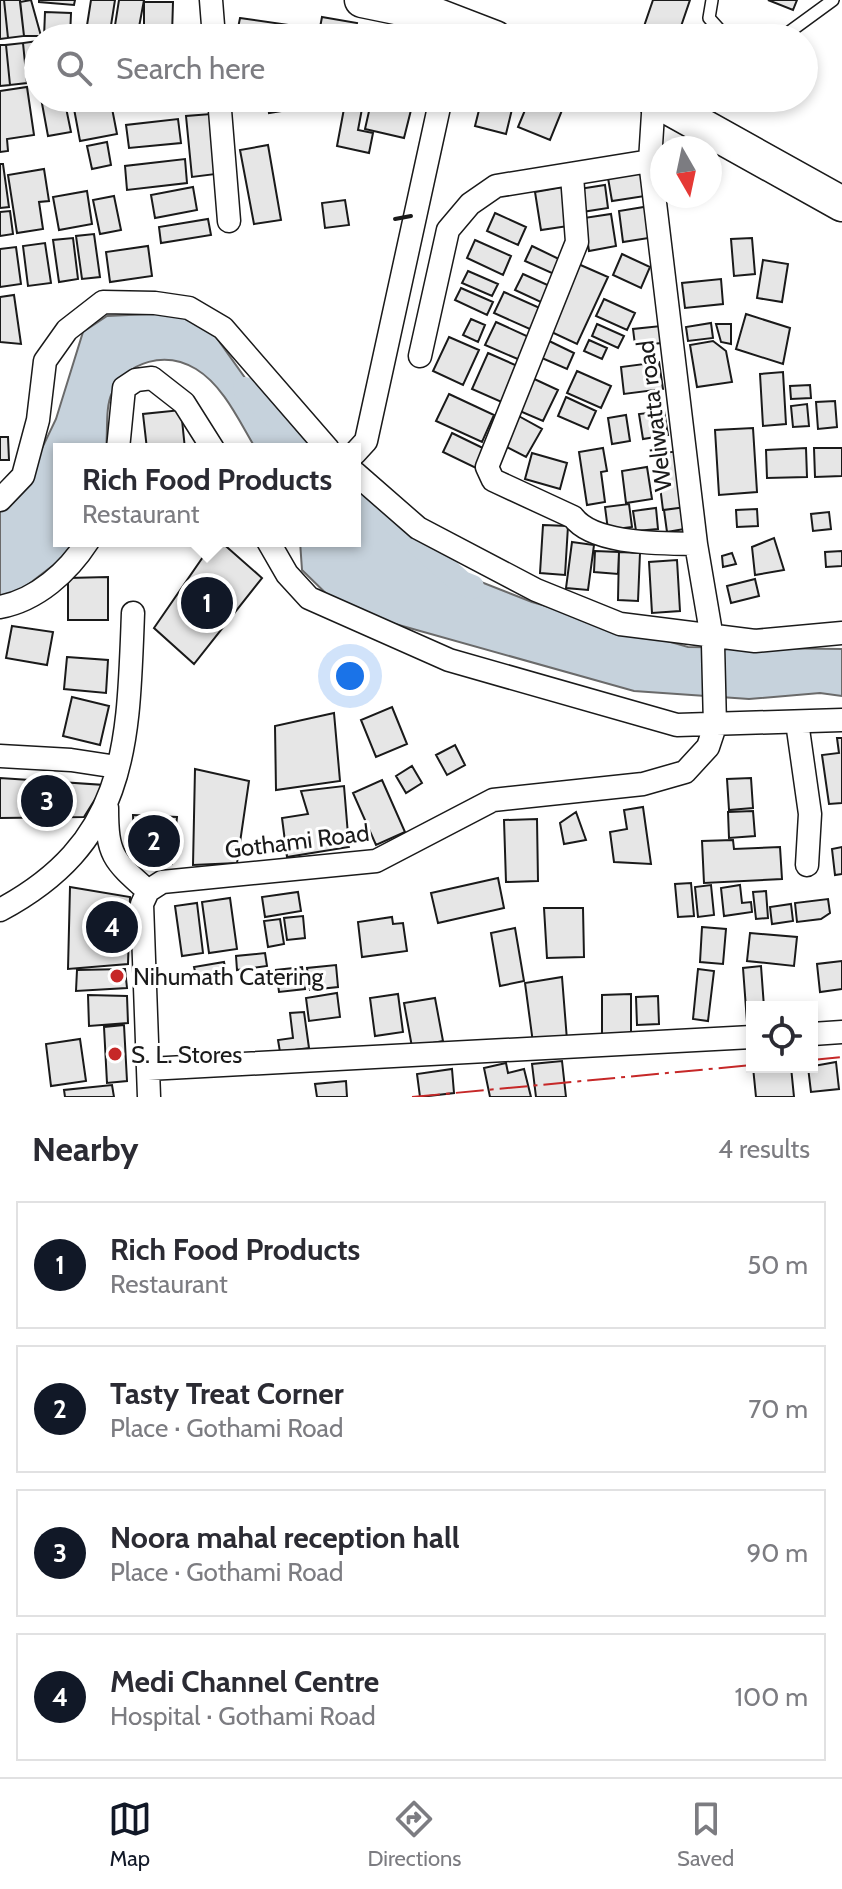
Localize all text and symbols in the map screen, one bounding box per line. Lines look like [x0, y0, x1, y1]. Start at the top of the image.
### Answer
search box [24, 24, 818, 112]
icon: search [52, 46, 96, 90]
text: Search here [116, 50, 265, 87]
north arrow [650, 136, 722, 208]
street label: Weliwatta road [630, 339, 678, 493]
popup [53, 443, 361, 547]
text: Rich Food Products [82, 461, 332, 498]
text: Restaurant [82, 498, 200, 530]
pin: 1 [181, 573, 233, 633]
your location [330, 656, 370, 696]
pin: 3 [21, 771, 73, 831]
pin: 2 [128, 811, 180, 871]
street label: Gothami Road [223, 818, 371, 864]
pin: 4 [86, 897, 138, 957]
place label: Nihumath Catering [133, 962, 325, 991]
marker: Nihumath Catering [108, 967, 126, 985]
map controls [746, 1001, 818, 1073]
button: locate [746, 1001, 818, 1073]
place label: S. L. Stores [131, 1040, 242, 1069]
marker: S. L. Stores [106, 1045, 124, 1063]
text: Nearby [32, 1128, 139, 1170]
text: 4 results [718, 1133, 810, 1165]
text: Rich Food Products [110, 1231, 360, 1268]
text: 1 [55, 1249, 65, 1281]
text: 50 m [747, 1249, 808, 1281]
text: Restaurant [110, 1268, 228, 1300]
text: Tasty Treat Corner [110, 1375, 344, 1412]
text: 2 [53, 1393, 67, 1425]
text: 70 m [748, 1393, 808, 1425]
text: Place · Gothami Road [110, 1412, 344, 1444]
text: Noora mahal reception hall [110, 1519, 460, 1556]
text: 3 [53, 1537, 67, 1569]
text: 90 m [746, 1537, 808, 1569]
text: Place · Gothami Road [110, 1556, 344, 1588]
text: Medi Channel Centre [110, 1663, 379, 1700]
text: 4 [52, 1681, 68, 1713]
text: 100 m [735, 1681, 808, 1713]
text: Hospital · Gothami Road [110, 1700, 376, 1732]
tab: Map [108, 1797, 152, 1872]
tab: Directions [367, 1797, 461, 1872]
tab: Saved [677, 1797, 734, 1872]

